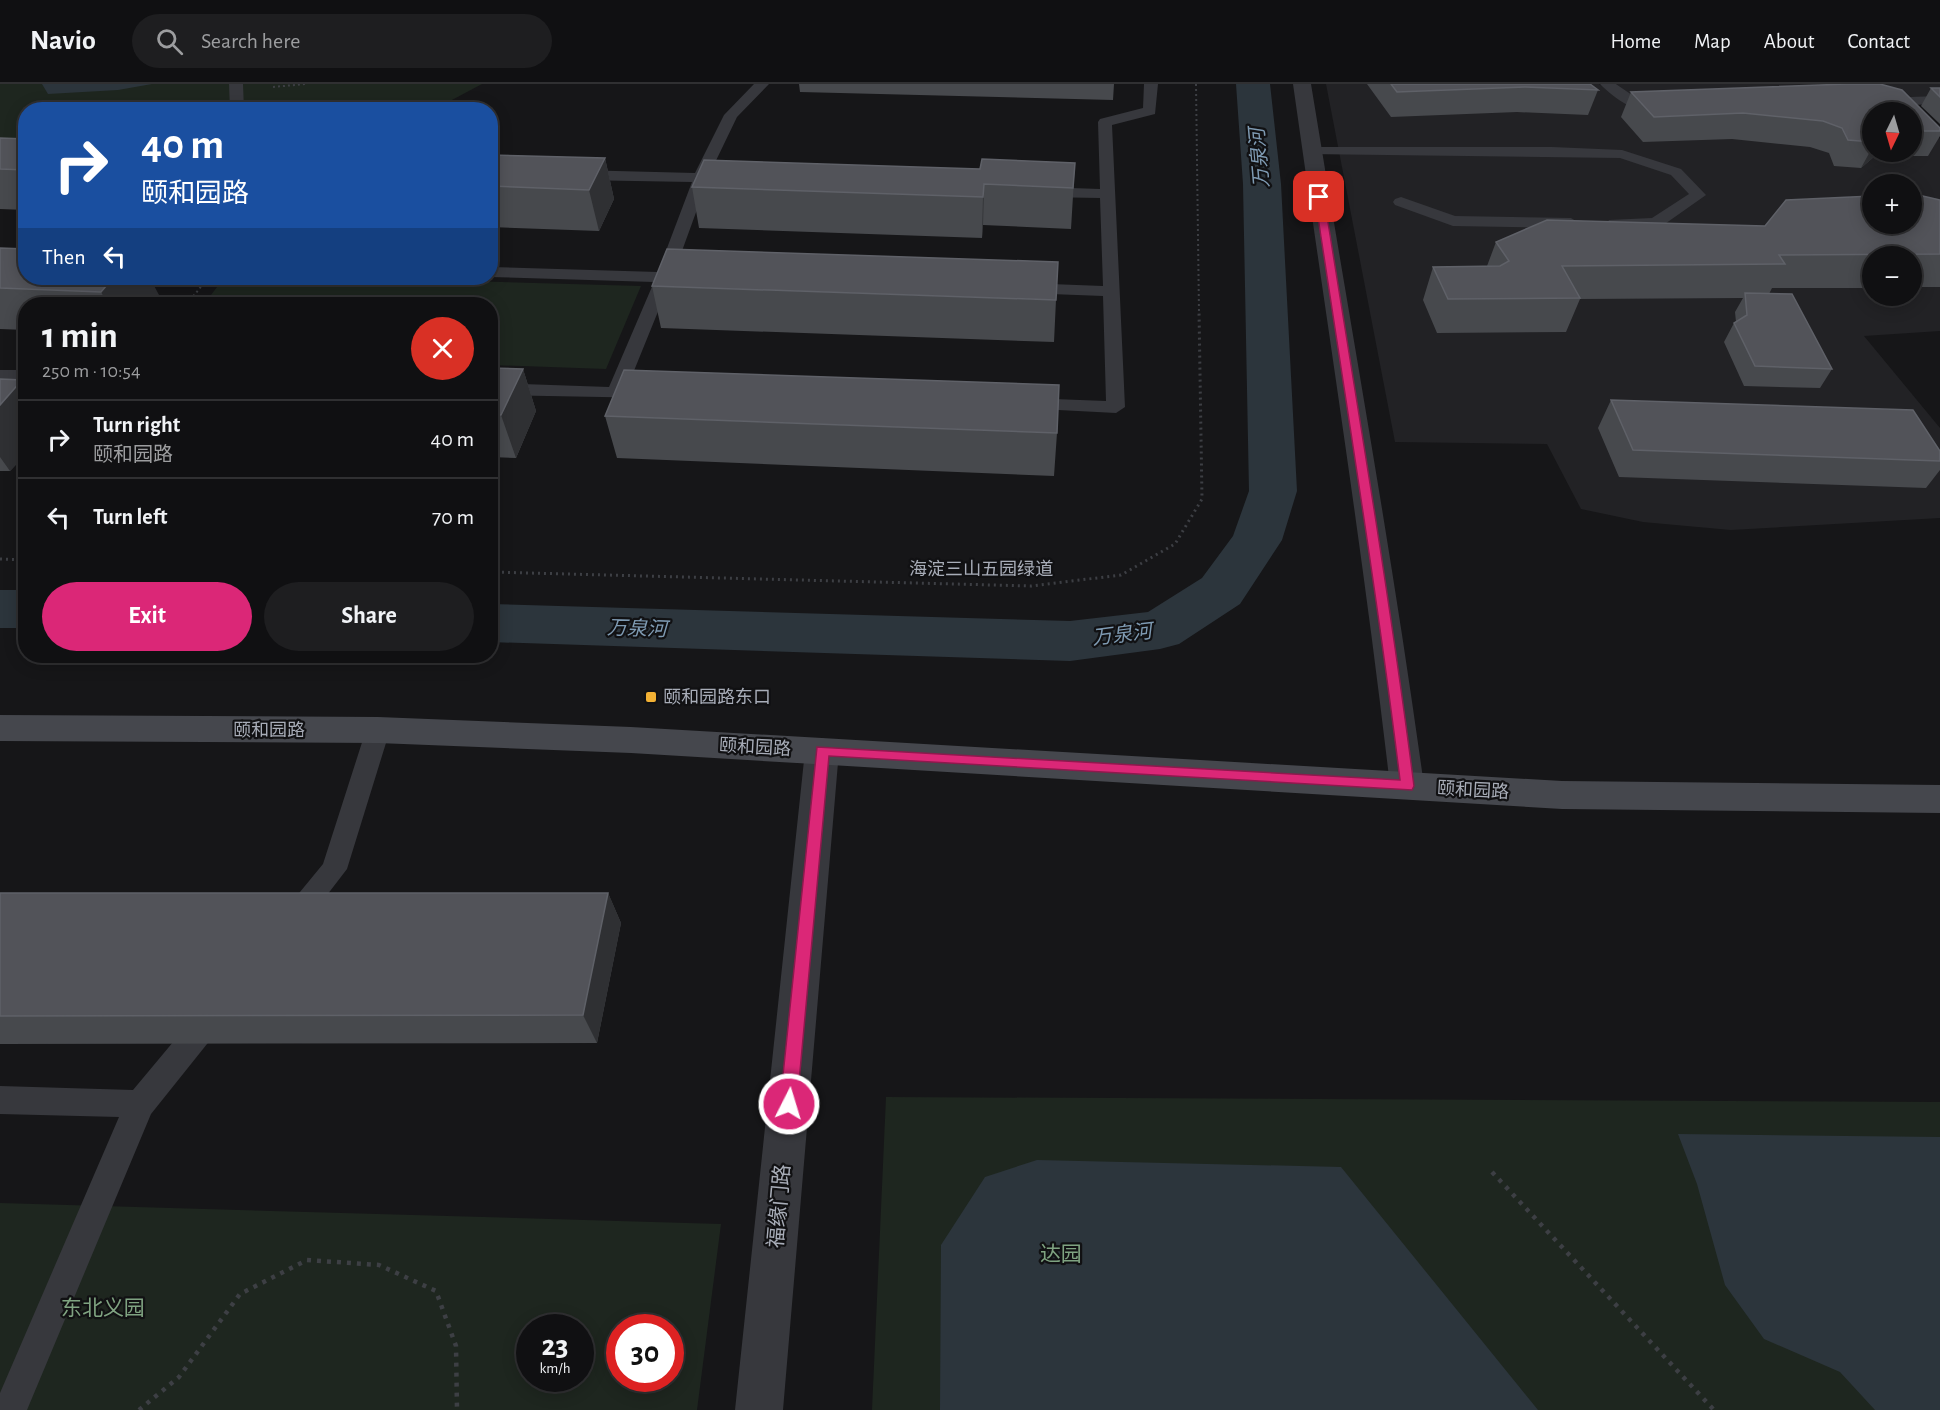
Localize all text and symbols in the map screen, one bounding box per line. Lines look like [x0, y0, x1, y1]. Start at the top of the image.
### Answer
search box [132, 14, 552, 68]
icon: search [153, 25, 186, 58]
text: Navio [30, 27, 96, 55]
text: Search here [201, 30, 300, 52]
text: Home [1610, 31, 1661, 52]
text: Map [1694, 31, 1731, 52]
text: About [1764, 31, 1814, 52]
text: Contact [1847, 31, 1910, 52]
north arrow [1862, 102, 1922, 162]
map controls [1862, 102, 1922, 306]
water label: 万泉河 [1246, 123, 1273, 189]
text: 40 m [141, 124, 224, 166]
icon: right [42, 126, 120, 204]
pin [1293, 171, 1344, 222]
button: + [1862, 174, 1922, 234]
text: 颐和园路 [141, 180, 249, 207]
icon: arrive [1302, 180, 1335, 213]
icon: left [98, 240, 131, 273]
text: Then [42, 246, 86, 268]
button: − [1862, 246, 1922, 306]
button: close [411, 317, 474, 380]
text: 1 min [42, 318, 118, 354]
text: 250 m · 10:54 [42, 361, 141, 381]
text: Turn right [93, 414, 180, 436]
icon: right [42, 423, 75, 456]
text: 40 m [431, 428, 474, 450]
text: 颐和园路 [93, 445, 173, 465]
icon: left [42, 501, 75, 534]
text: Turn left [93, 506, 167, 528]
text: 70 m [432, 506, 474, 528]
street label: 海淀三山五园绿道 [909, 559, 1053, 579]
button: Exit [42, 582, 252, 651]
button: Share [264, 582, 474, 651]
water label: 万泉河 [607, 617, 671, 640]
water label: 万泉河 [1091, 620, 1157, 649]
place label: 颐和园路东口 [663, 687, 771, 707]
marker: 颐和园路东口 [644, 690, 658, 704]
street label: 颐和园路 [233, 720, 305, 740]
street label: 颐和园路 [719, 735, 791, 759]
street label: 颐和园路 [1437, 778, 1509, 802]
position arrow [757, 1072, 821, 1136]
street label: 福缘门路 [764, 1163, 794, 1249]
park label: 达园 [1040, 1243, 1082, 1265]
park label: 东北义园 [61, 1297, 145, 1319]
speed limit sign: 30 [606, 1314, 684, 1392]
text: 23 [541, 1331, 569, 1361]
text: km/h [540, 1361, 570, 1376]

